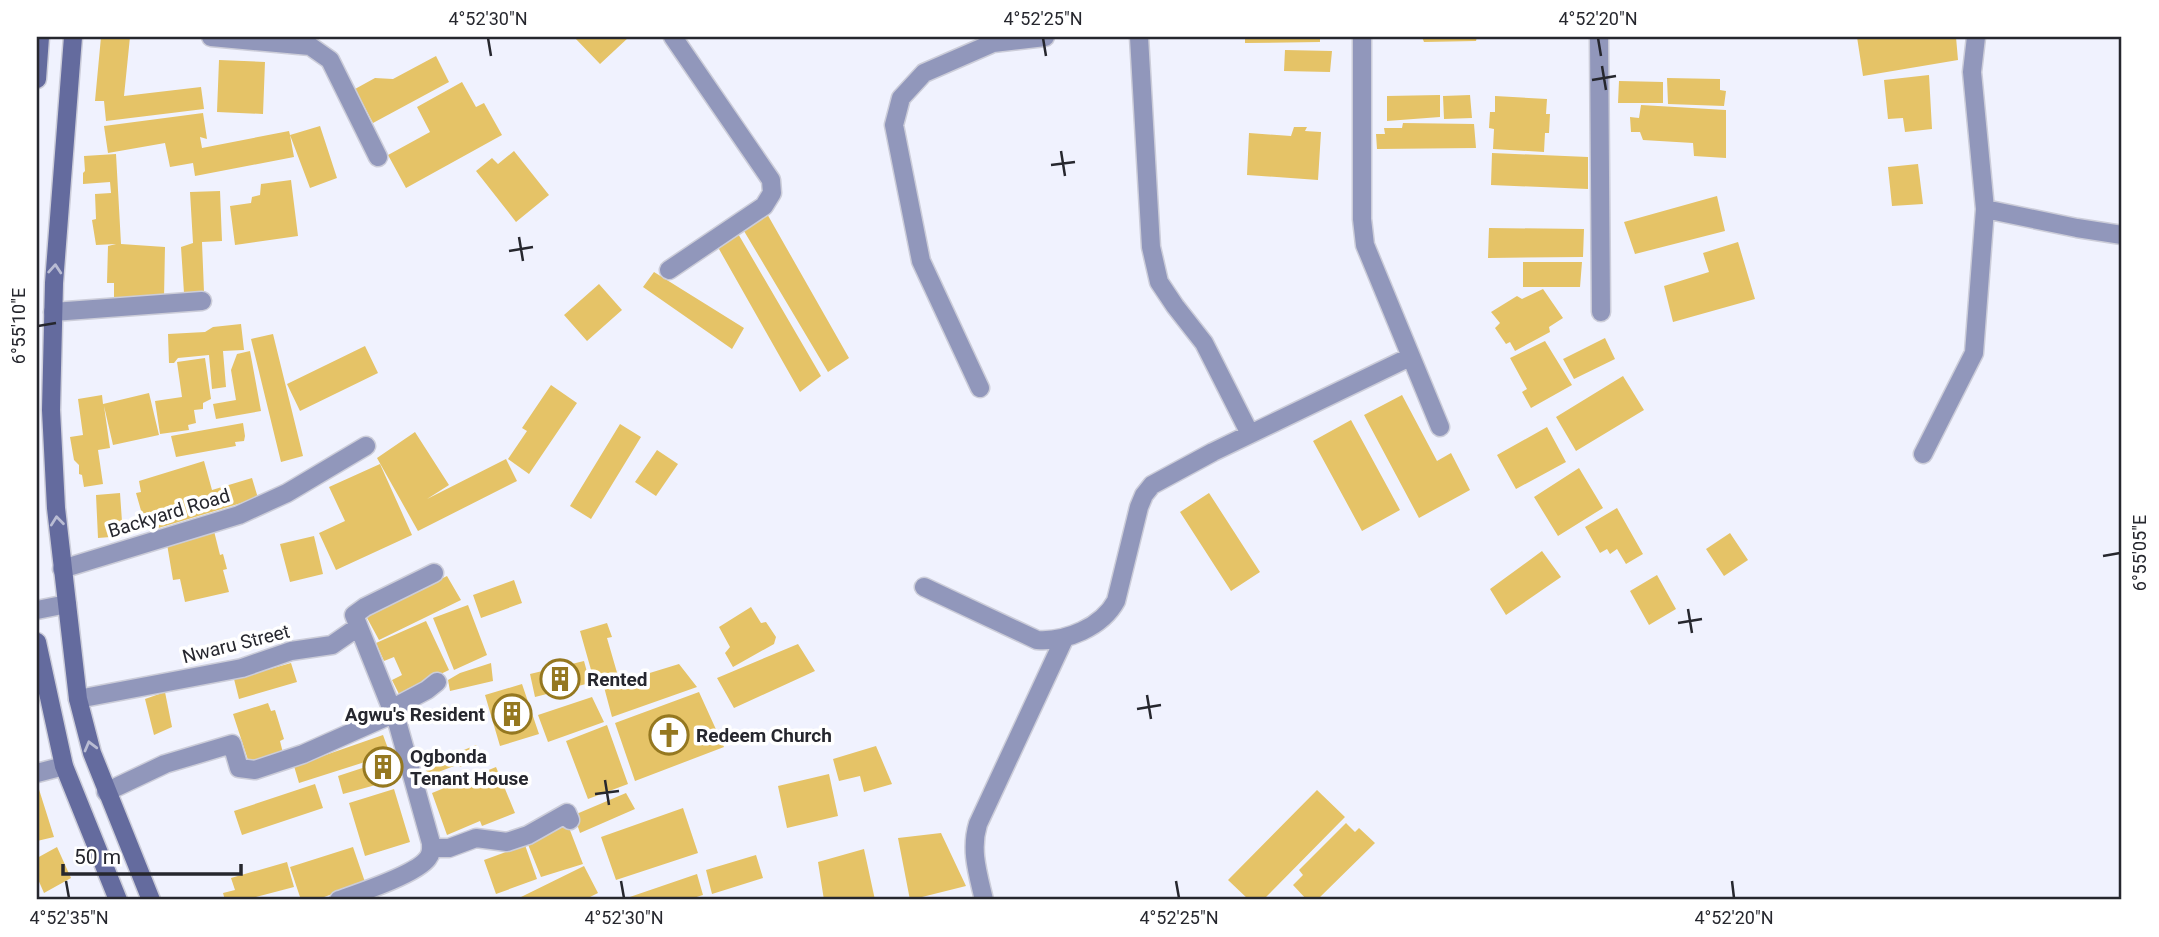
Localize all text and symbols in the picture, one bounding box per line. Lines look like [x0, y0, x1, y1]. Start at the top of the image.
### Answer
text: 4°52'30"N [448, 8, 528, 29]
text: 4°52'25"N [1003, 8, 1083, 29]
text: 4°52'20"N [1558, 8, 1638, 29]
one-way arrow [47, 263, 62, 274]
text: 6°55'10"E [8, 288, 29, 364]
street label: Backyard Road [105, 484, 233, 542]
one-way arrow [50, 515, 65, 526]
text: 6°55'05"E [2129, 515, 2150, 591]
street label: Nwaru Street [180, 620, 292, 668]
building icon: Rented [539, 658, 581, 700]
place label: Rented [587, 668, 647, 691]
building icon: Agwu's Resident [491, 693, 533, 735]
place label: Agwu's Resident [345, 703, 486, 726]
church icon: Redeem Church [648, 714, 690, 756]
place label: Redeem Church [696, 724, 832, 747]
one-way arrow [84, 740, 98, 752]
place label: Ogbonda Tenant House [410, 745, 529, 790]
building icon: Ogbonda Tenant House [362, 746, 404, 788]
scale bar [63, 832, 242, 876]
text: 50 m [74, 845, 121, 869]
text: 4°52'35"N [29, 907, 109, 928]
text: 4°52'30"N [584, 907, 664, 928]
text: 4°52'25"N [1139, 907, 1219, 928]
text: 4°52'20"N [1694, 907, 1774, 928]

